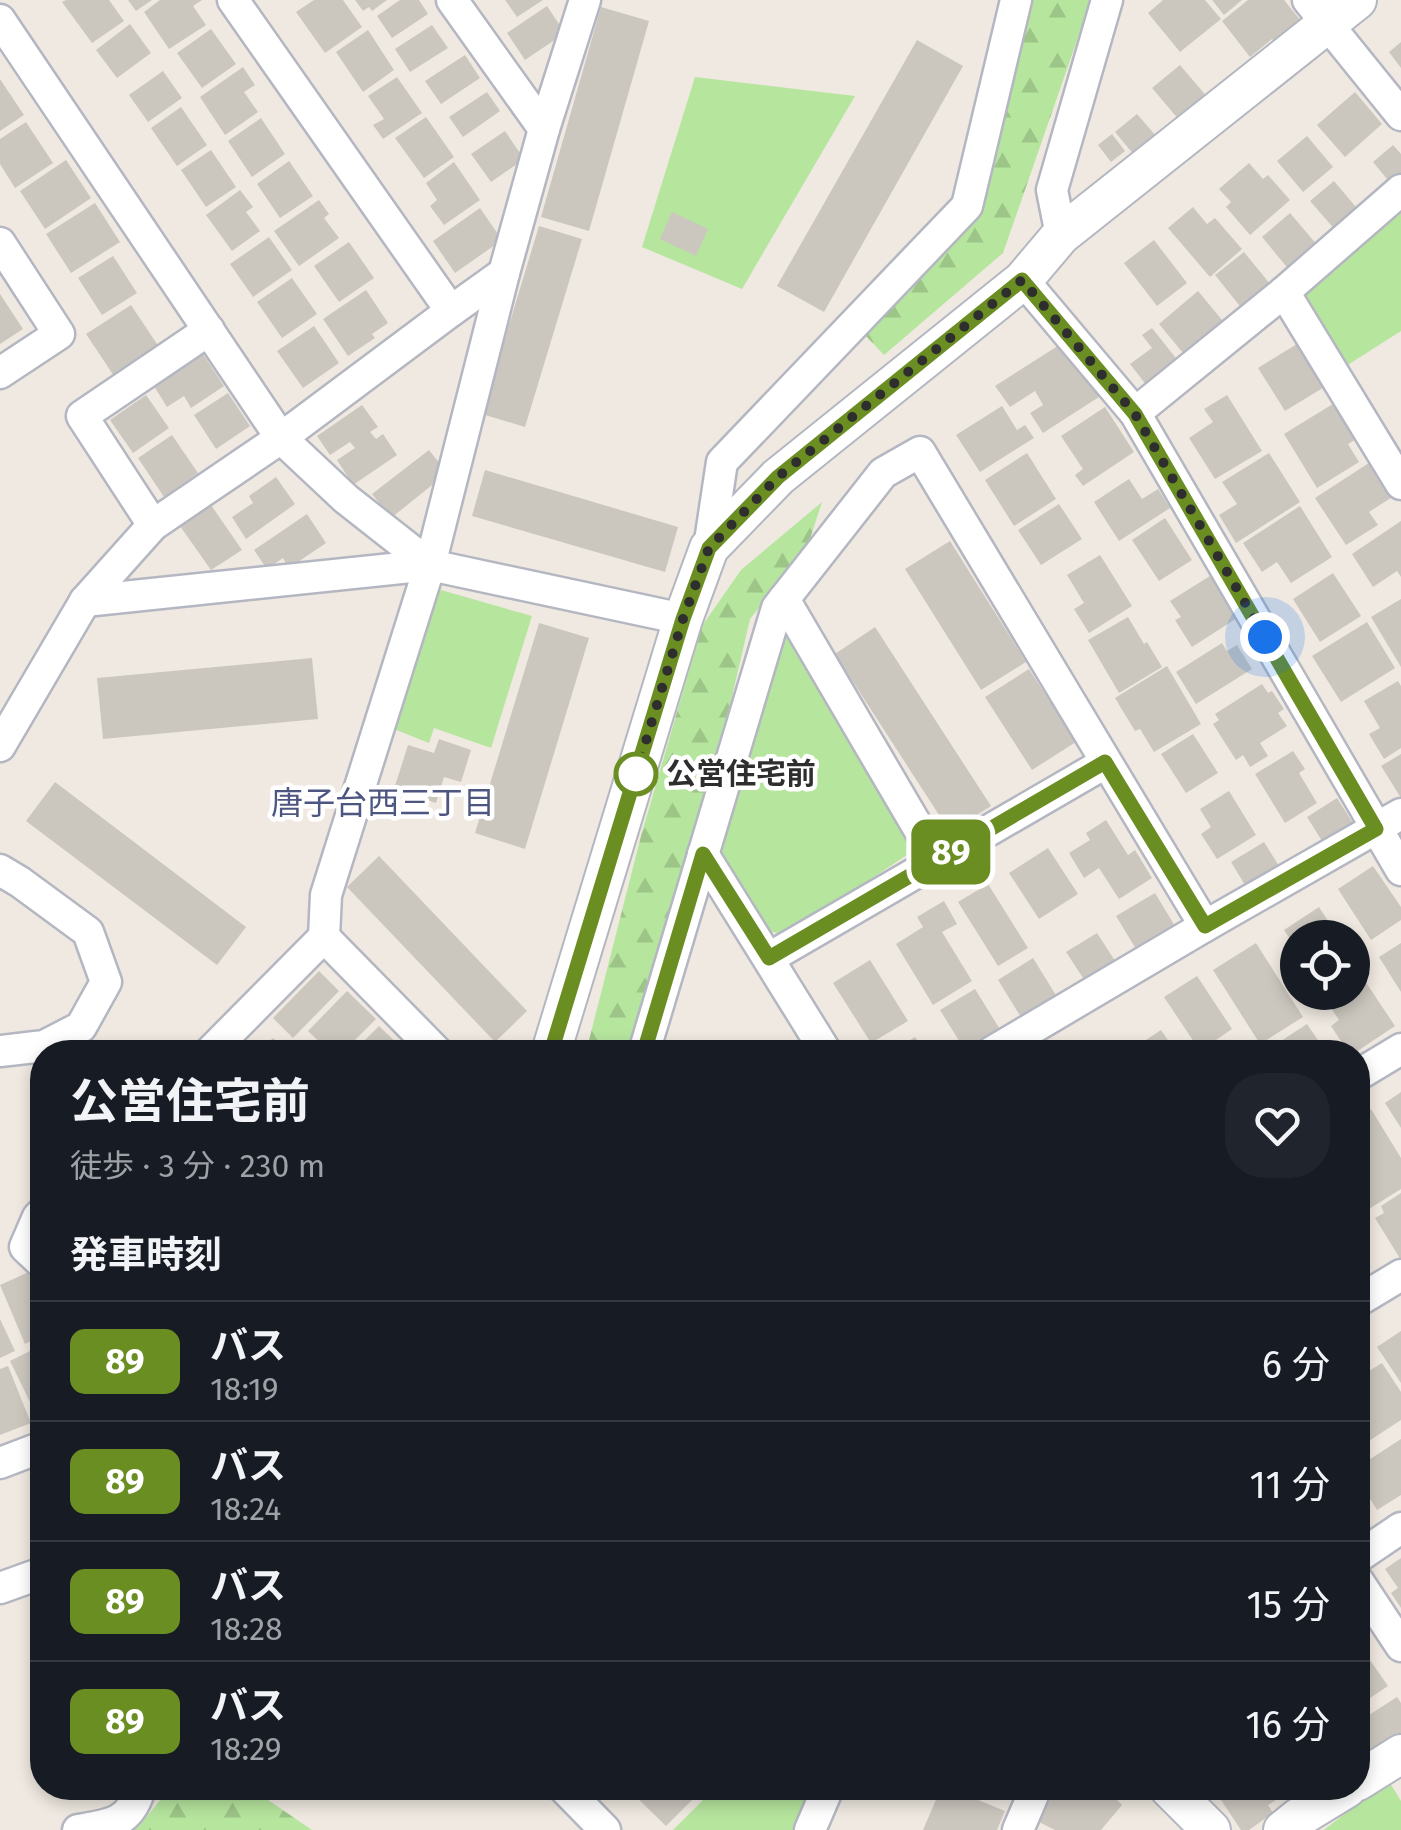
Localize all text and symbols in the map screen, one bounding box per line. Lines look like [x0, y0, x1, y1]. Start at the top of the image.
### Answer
your location [1240, 612, 1290, 662]
marker: 公営住宅前 [615, 753, 657, 795]
place label: 公営住宅前 [666, 756, 816, 792]
district label: 唐子台西三丁目 [271, 784, 495, 822]
line badge: 89 [906, 820, 996, 884]
text: 89 [931, 831, 971, 873]
map controls [1280, 920, 1370, 1010]
button: locate [1280, 920, 1370, 1010]
text: 公営住宅前 [70, 1073, 310, 1131]
button: heart [1225, 1073, 1330, 1178]
text: 徒歩 · 3 分 · 230 m [70, 1147, 325, 1185]
text: 発車時刻 [70, 1232, 222, 1278]
text: バス [210, 1323, 286, 1369]
text: 89 [105, 1340, 145, 1382]
text: 6 分 [1262, 1342, 1330, 1388]
text: 18:19 [210, 1370, 279, 1408]
text: バス [210, 1443, 286, 1489]
text: 89 [105, 1460, 145, 1502]
text: 11 分 [1250, 1462, 1330, 1508]
text: 18:24 [210, 1490, 281, 1528]
text: バス [210, 1563, 286, 1609]
text: 89 [105, 1580, 145, 1622]
text: 15 分 [1246, 1582, 1330, 1628]
text: 18:28 [210, 1610, 283, 1648]
text: バス [210, 1683, 286, 1729]
text: 89 [105, 1700, 145, 1742]
text: 16 分 [1245, 1702, 1330, 1748]
text: 18:29 [210, 1730, 282, 1768]

